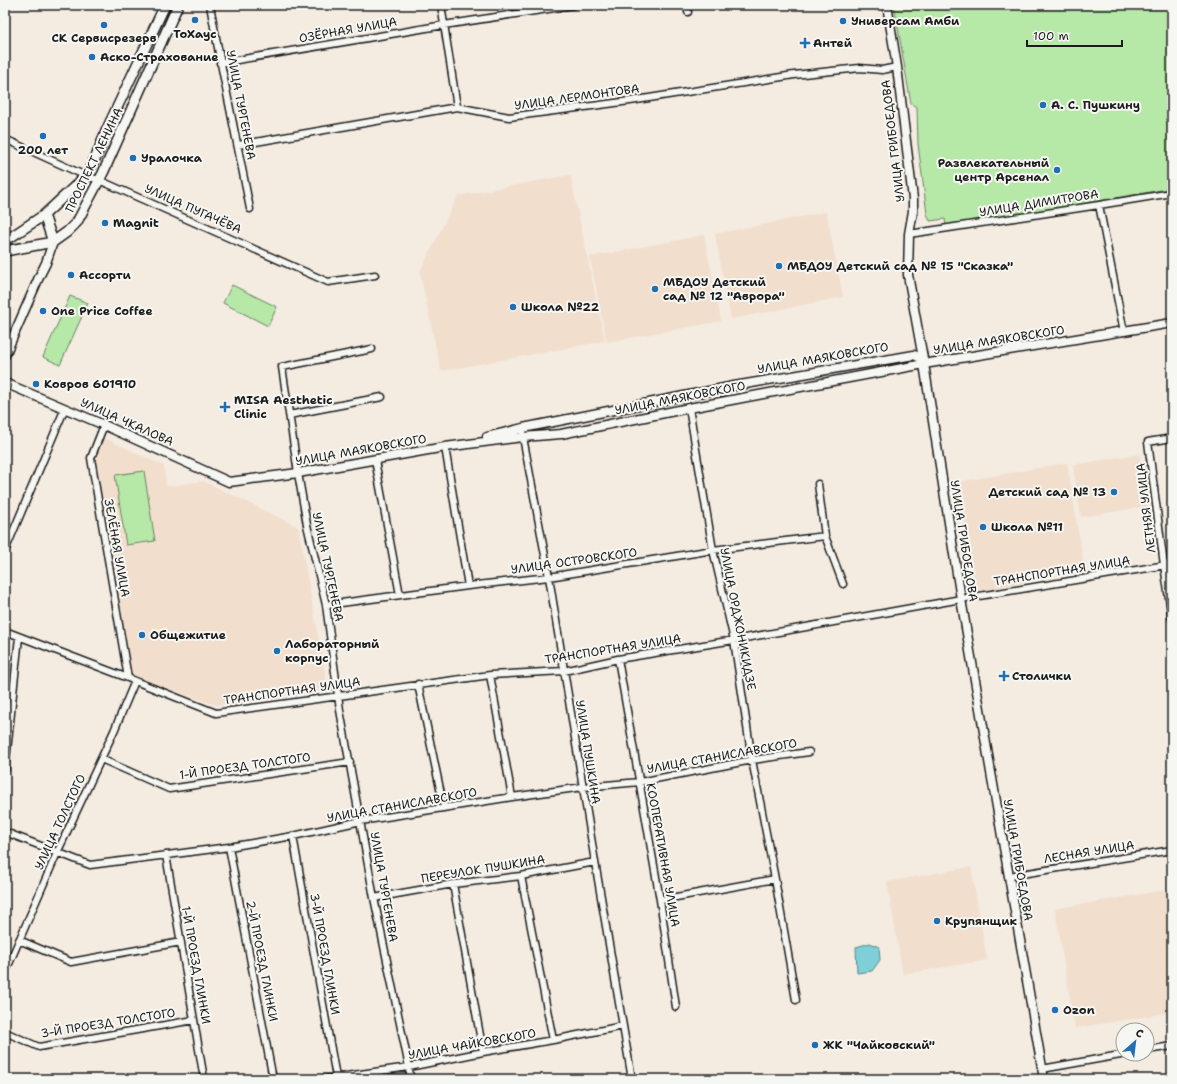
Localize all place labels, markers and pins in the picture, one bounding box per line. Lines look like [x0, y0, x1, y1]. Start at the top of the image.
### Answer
place label: Универсам Амби [851, 13, 960, 29]
marker: ТоХаус [190, 15, 200, 25]
marker: Универсам Амби [838, 16, 848, 26]
marker: СК Сервисрезерв [99, 20, 109, 30]
place label: ТоХаус [173, 26, 217, 42]
place label: СК Сервисрезерв [52, 30, 157, 46]
place label: Антей [813, 35, 853, 51]
marker: Антей [800, 38, 810, 48]
place label: Аско-Страхование [100, 49, 218, 65]
marker: Аско-Страхование [87, 52, 97, 62]
place label: А. С. Пушкину [1051, 97, 1140, 113]
marker: А. С. Пушкину [1038, 100, 1048, 110]
marker: 200 лет [38, 131, 48, 141]
place label: 200 лет [18, 142, 69, 158]
place label: Уралочка [141, 150, 203, 166]
marker: Уралочка [128, 153, 138, 163]
place label: Развлекательный центр Арсенал [938, 155, 1050, 185]
marker: Развлекательный центр Арсенал [1052, 165, 1062, 175]
place label: Magnit [113, 215, 159, 231]
marker: Magnit [100, 218, 110, 228]
place label: МБДОУ Детский сад № 15 "Сказка" [787, 258, 1013, 274]
marker: МБДОУ Детский сад № 15 "Сказка" [774, 261, 784, 271]
place label: Ассорти [79, 267, 132, 283]
marker: Ассорти [66, 270, 76, 280]
place label: МБДОУ Детский сад № 12 "Аврора" [663, 274, 785, 304]
marker: МБДОУ Детский сад № 12 "Аврора" [650, 284, 660, 294]
place label: Школа №22 [521, 299, 600, 315]
marker: Школа №22 [508, 302, 518, 312]
place label: One Price Coffee [51, 303, 153, 319]
marker: One Price Coffee [38, 306, 48, 316]
place label: Ковров 601910 [44, 376, 136, 392]
marker: Ковров 601910 [31, 379, 41, 389]
place label: MISA Aesthetic Clinic [234, 392, 333, 422]
marker: MISA Aesthetic Clinic [219, 401, 231, 413]
place label: Детский сад № 13 [988, 484, 1106, 500]
marker: Детский сад № 13 [1109, 487, 1119, 497]
place label: Школа №11 [991, 519, 1063, 535]
marker: Школа №11 [978, 522, 988, 532]
place label: Общежитие [150, 627, 226, 643]
marker: Общежитие [137, 630, 147, 640]
place label: Лабораторный корпус [285, 636, 380, 666]
marker: Лабораторный корпус [272, 646, 282, 656]
place label: Столички [1012, 668, 1072, 684]
marker: Столички [999, 671, 1009, 681]
place label: Крупянщик [945, 913, 1018, 929]
marker: Крупянщик [932, 916, 942, 926]
place label: Ozon [1063, 1002, 1095, 1018]
marker: Ozon [1050, 1005, 1060, 1015]
place label: ЖК "Чайковский" [823, 1037, 935, 1053]
marker: ЖК "Чайковский" [810, 1040, 820, 1050]

